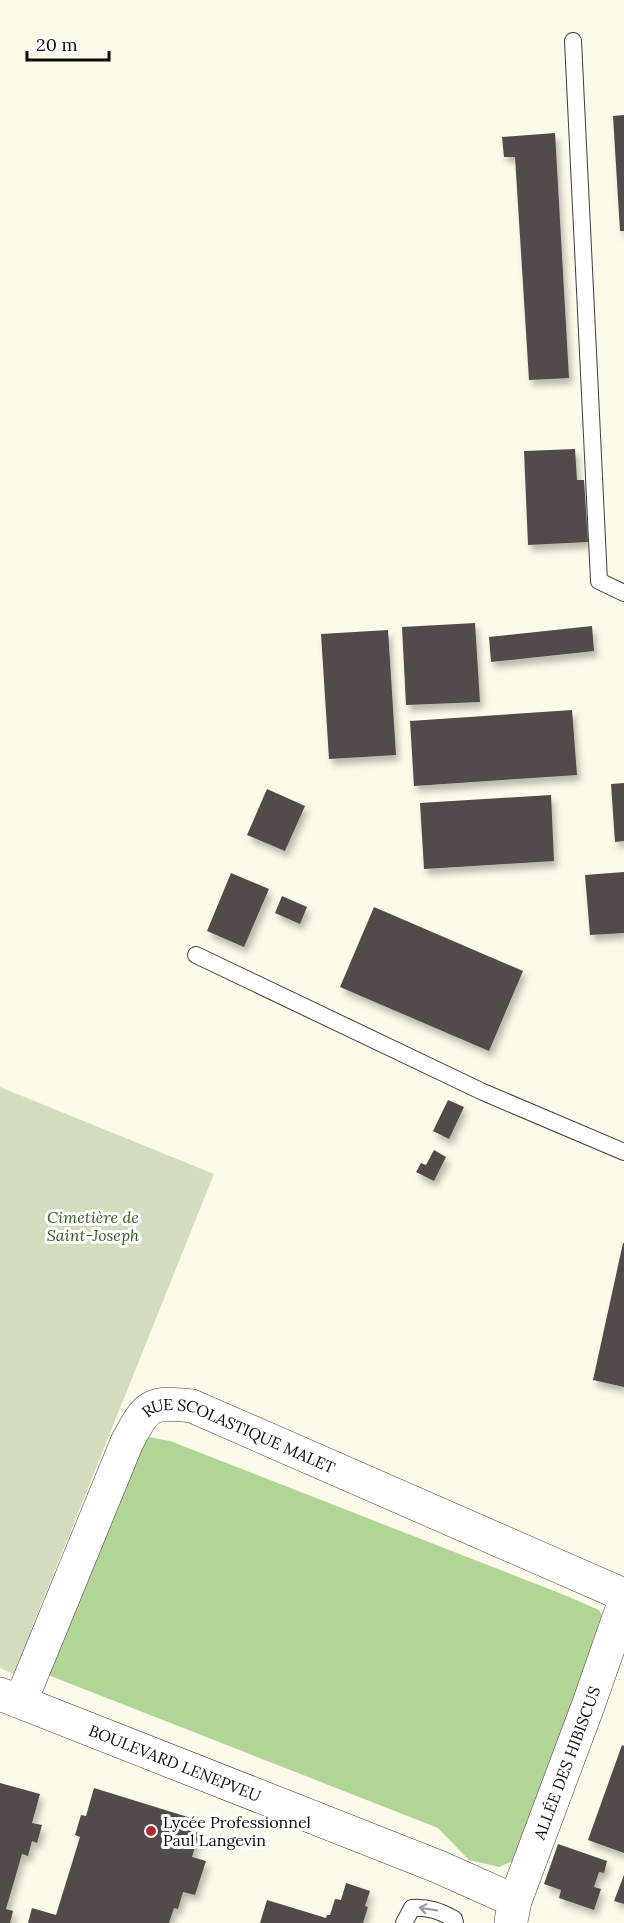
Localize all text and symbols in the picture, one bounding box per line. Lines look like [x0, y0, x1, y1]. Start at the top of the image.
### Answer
scale bar [27, 24, 110, 62]
text: 20 m [36, 33, 78, 56]
park label: Cimetière de Saint-Joseph [47, 1207, 139, 1245]
street label: RUE SCOLASTIQUE MALET [137, 1394, 338, 1477]
street label: ALLÉE DES HIBISCUS [529, 1683, 604, 1843]
street label: BOULEVARD LENEPVEU [86, 1720, 264, 1806]
place label: Lycée Professionnel Paul Langevin [163, 1812, 311, 1850]
marker: Lycée Professionnel Paul Langevin [144, 1824, 158, 1838]
one-way arrow [419, 1904, 438, 1915]

